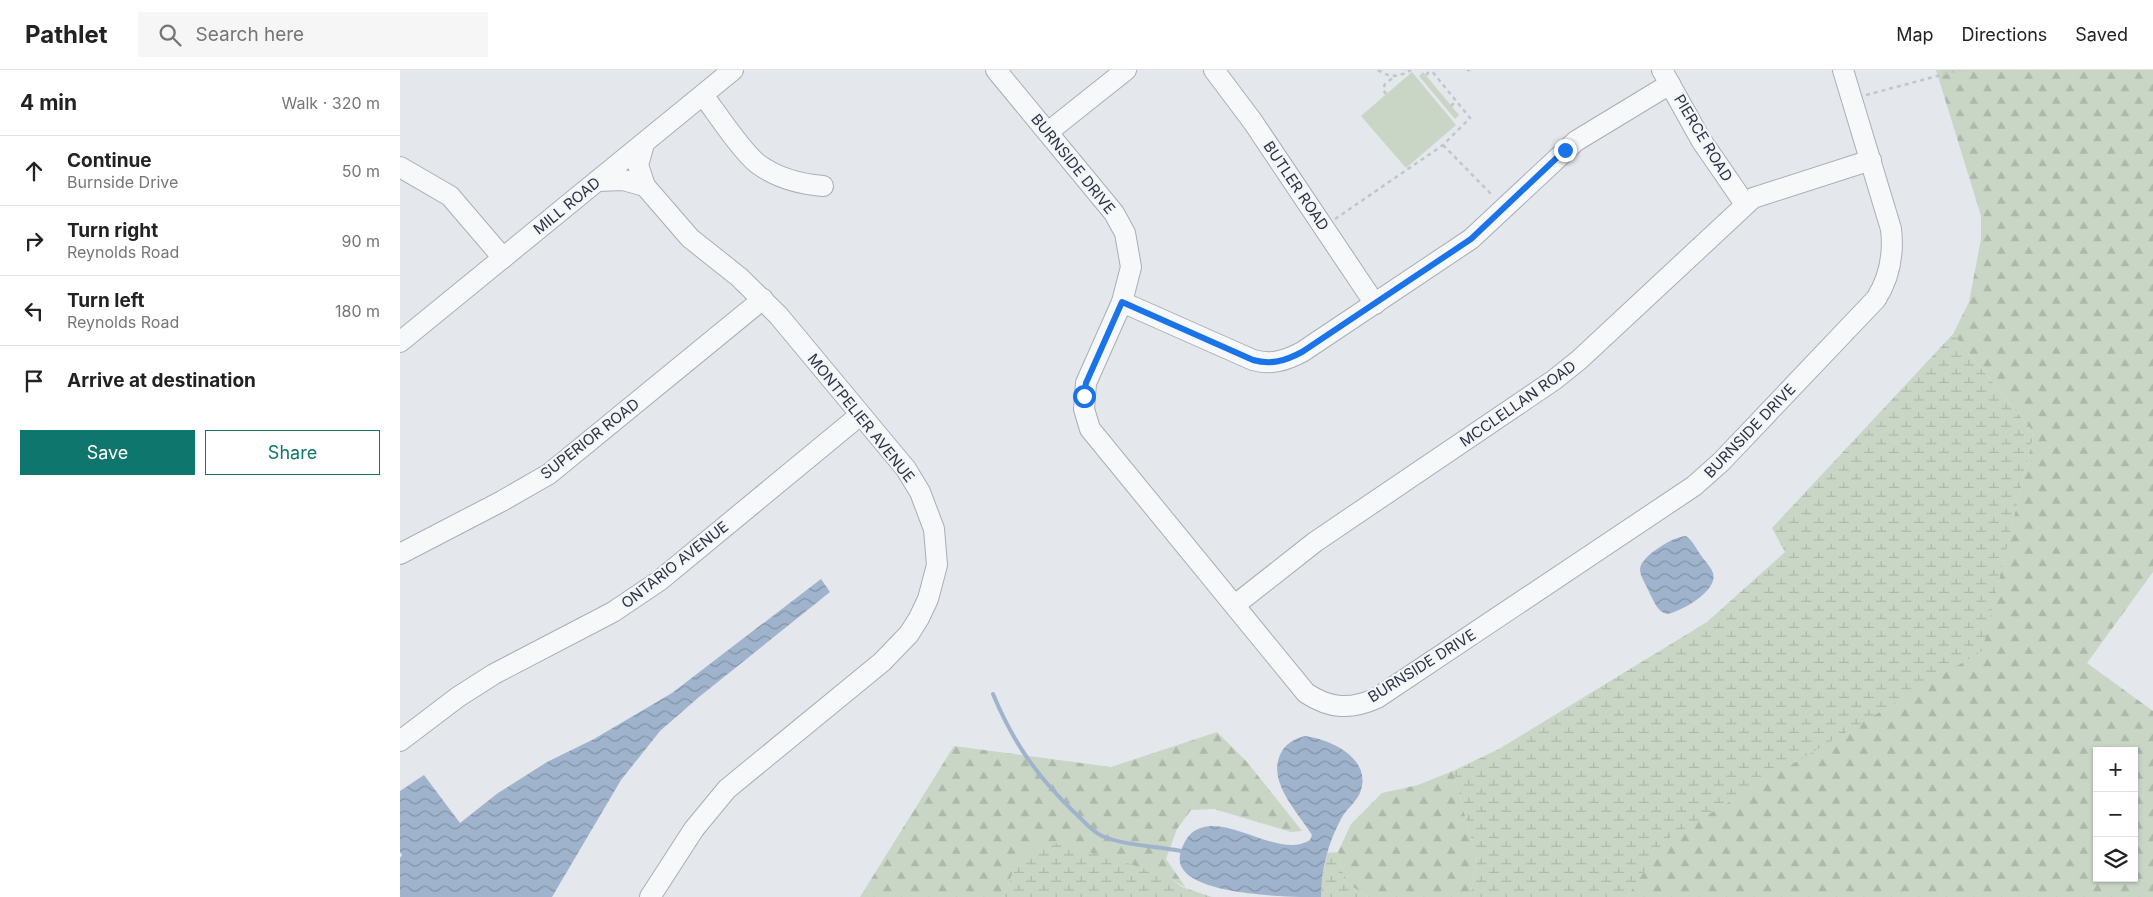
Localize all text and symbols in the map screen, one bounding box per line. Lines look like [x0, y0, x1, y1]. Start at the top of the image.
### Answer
search box [138, 12, 488, 57]
text: Pathlet [25, 20, 108, 49]
icon: search [156, 21, 184, 49]
text: Search here [196, 23, 304, 46]
text: Map [1896, 24, 1934, 45]
text: Directions [1962, 24, 2047, 45]
text: Saved [2075, 24, 2128, 45]
text: 4 min [20, 90, 77, 115]
street label: PIERCE ROAD [1670, 91, 1737, 185]
text: Walk · 320 m [282, 93, 380, 113]
street label: BURNSIDE DRIVE [1027, 110, 1120, 218]
street label: BUTLER ROAD [1260, 137, 1333, 234]
route end [1554, 139, 1577, 162]
text: Continue [67, 149, 152, 172]
icon: ahead [20, 157, 48, 185]
text: 50 m [342, 161, 380, 181]
text: Burnside Drive [67, 172, 178, 192]
street label: MILL ROAD [529, 173, 604, 238]
text: Turn right [67, 219, 158, 242]
icon: right [20, 227, 48, 255]
text: 90 m [341, 231, 380, 251]
text: Reynolds Road [67, 242, 179, 262]
text: Turn left [67, 289, 145, 312]
icon: left [20, 297, 48, 325]
text: 180 m [335, 301, 380, 321]
text: Reynolds Road [67, 312, 179, 332]
street label: MONTPELIER AVENUE [804, 349, 919, 486]
street label: MCCLELLAN ROAD [1456, 356, 1580, 451]
icon: arrive [20, 367, 48, 395]
text: Arrive at destination [67, 369, 256, 392]
street label: BURNSIDE DRIVE [1700, 380, 1799, 482]
route start [1073, 385, 1096, 408]
street label: SUPERIOR ROAD [536, 394, 643, 483]
button: Save [20, 430, 195, 475]
button: Share [205, 430, 380, 475]
street label: ONTARIO AVENUE [617, 517, 732, 612]
street label: BURNSIDE DRIVE [1364, 625, 1479, 706]
map controls [2093, 747, 2138, 882]
button: + [2093, 747, 2138, 792]
button: − [2093, 792, 2138, 837]
button: layers [2093, 837, 2138, 882]

